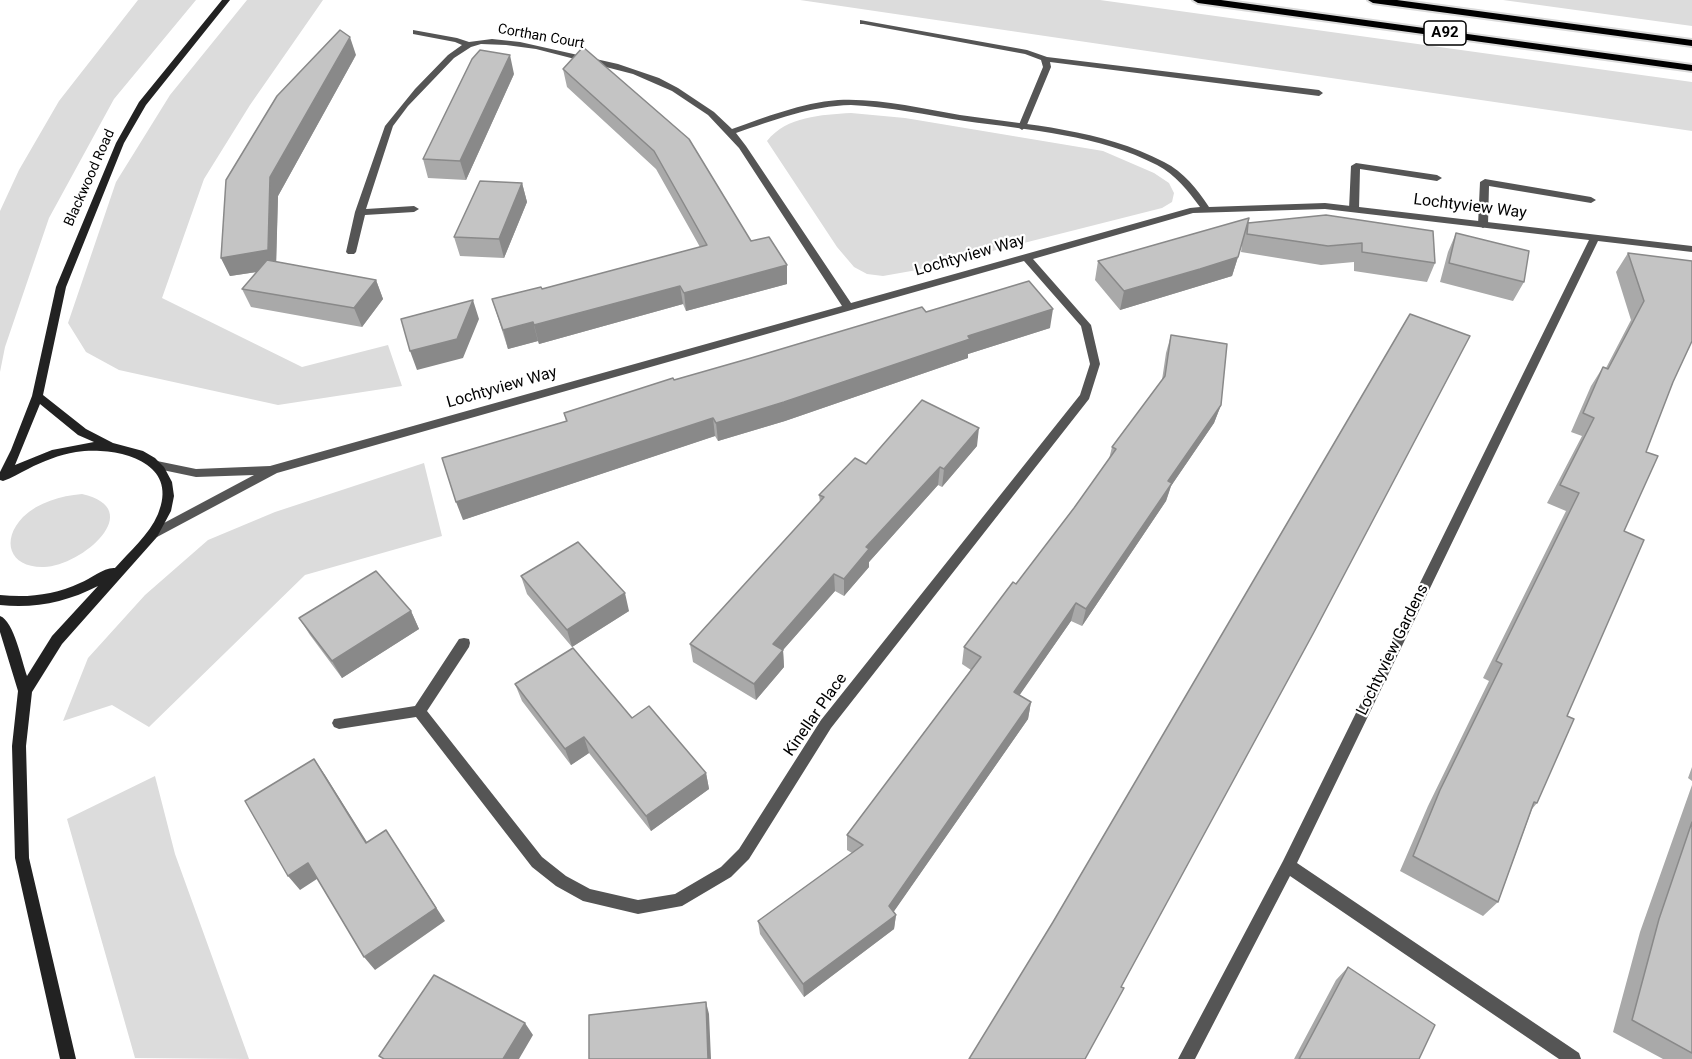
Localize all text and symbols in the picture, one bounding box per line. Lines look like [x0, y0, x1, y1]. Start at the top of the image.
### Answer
street label: Corthan Court [496, 21, 586, 53]
road number: A92 [1424, 21, 1466, 45]
street label: Blackwood Road [61, 127, 119, 229]
street label: Lochtyview Way [1412, 191, 1528, 223]
street label: Lochtyview Way [913, 231, 1027, 281]
street label: Lochtyview Way [445, 363, 559, 413]
street label: Lochtyview Gardens [1353, 581, 1433, 719]
street label: Kinellar Place [780, 670, 852, 760]

